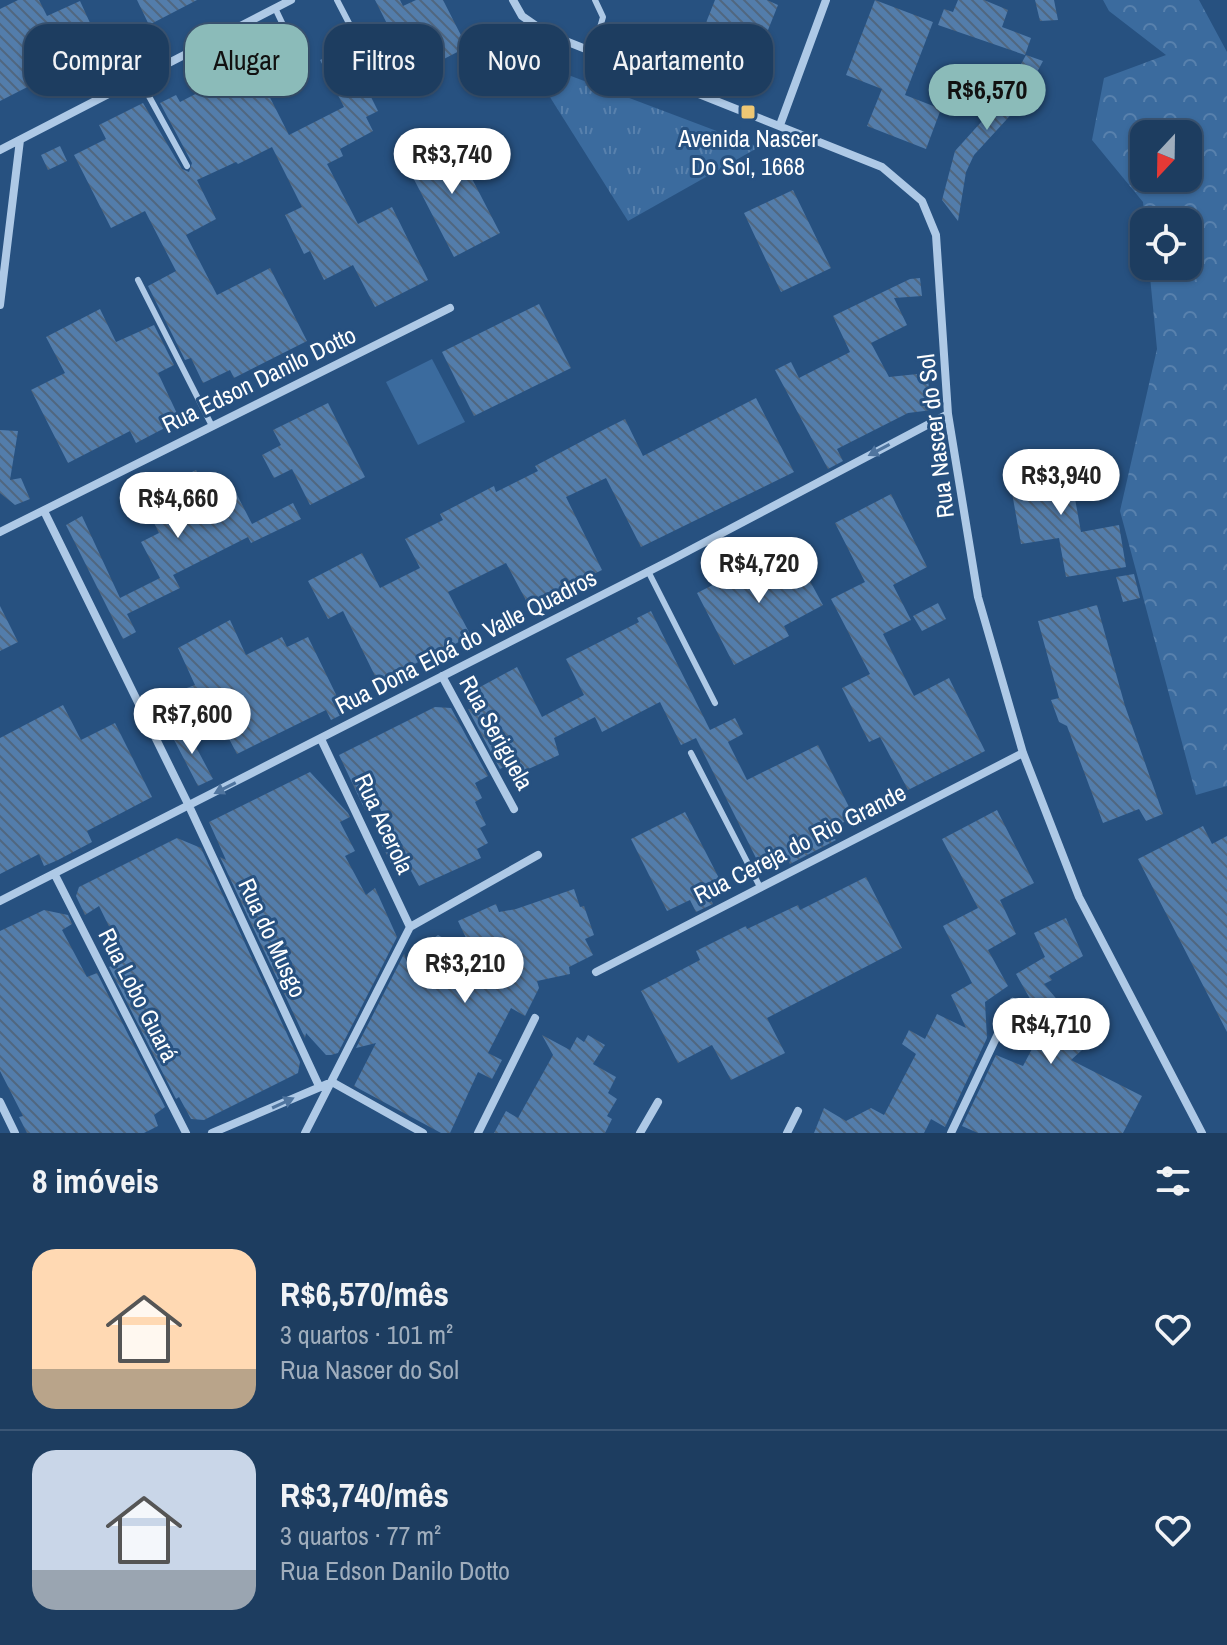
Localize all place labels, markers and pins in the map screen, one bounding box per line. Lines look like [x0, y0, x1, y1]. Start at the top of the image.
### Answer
pin: R$6,570 [913, 64, 1061, 132]
marker: Avenida Nascer Do Sol, 1668 [739, 103, 757, 121]
place label: Avenida Nascer Do Sol, 1668 [677, 122, 818, 182]
pin: R$3,740 [378, 128, 526, 196]
pin: R$3,940 [987, 449, 1135, 517]
pin: R$4,660 [104, 472, 252, 540]
pin: R$4,720 [685, 537, 833, 605]
pin: R$7,600 [118, 688, 266, 756]
pin: R$3,210 [391, 937, 539, 1005]
pin: R$4,710 [977, 998, 1125, 1066]

